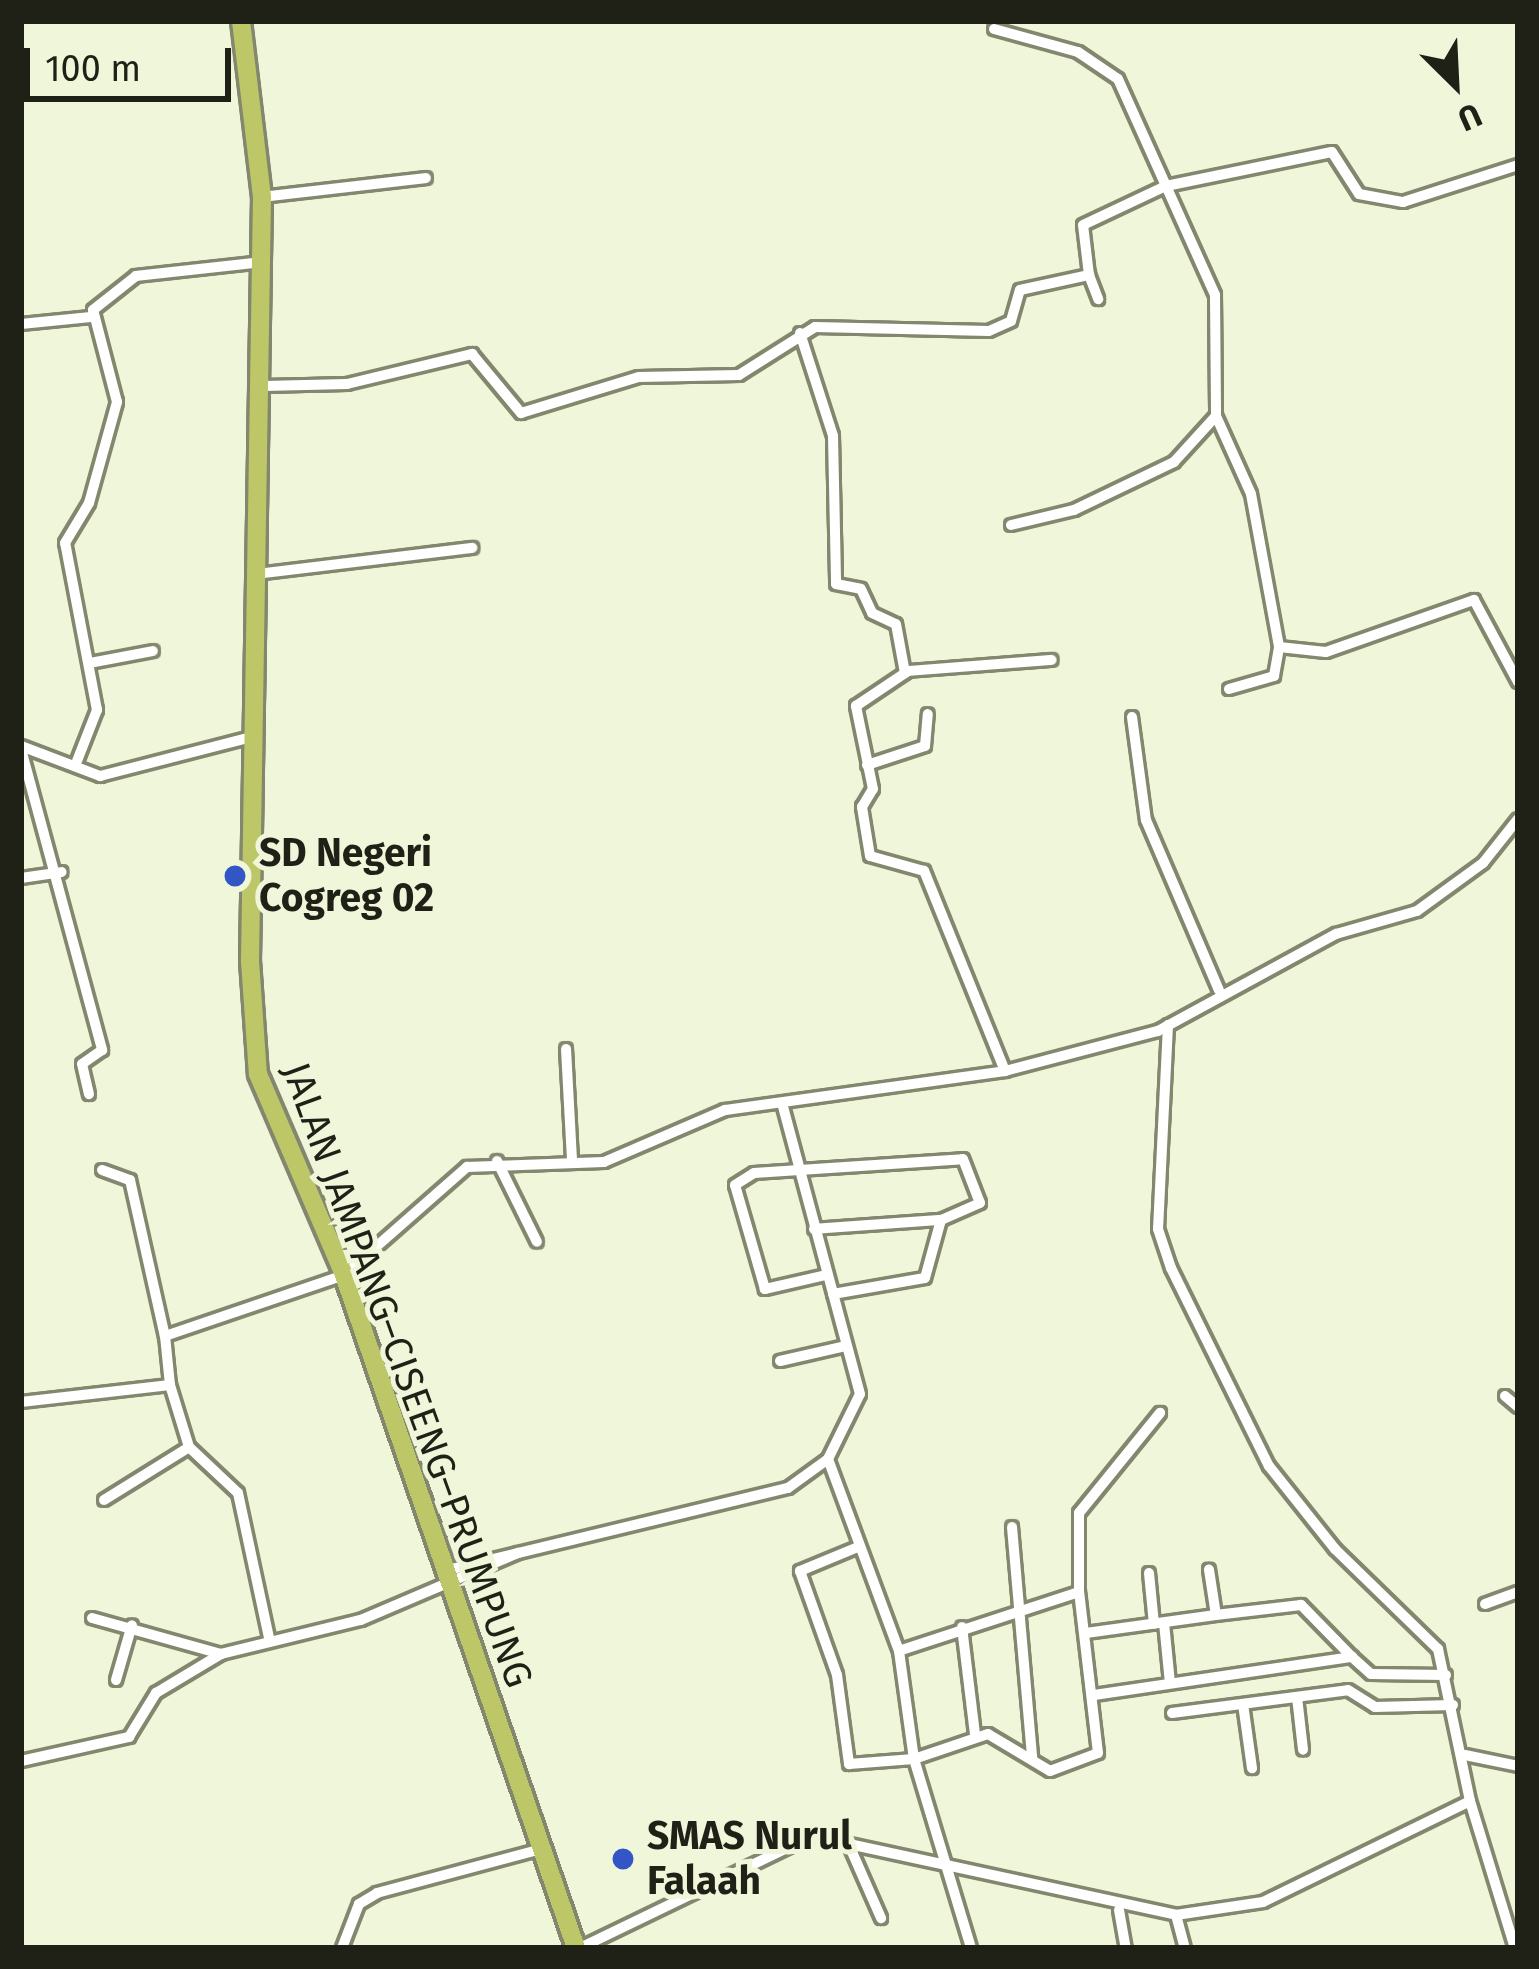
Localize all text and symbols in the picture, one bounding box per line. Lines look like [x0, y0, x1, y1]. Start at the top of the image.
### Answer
scale bar [30, 24, 237, 98]
north arrow [1395, 24, 1515, 144]
text: 100 m [45, 47, 141, 91]
text: U [1452, 94, 1488, 140]
place label: SD Negeri Cogreg 02 [259, 831, 434, 922]
marker: SD Negeri Cogreg 02 [222, 863, 248, 889]
street label: JALAN JAMPANG–CISEENG–PRUMPUNG [272, 1056, 542, 1694]
place label: SMAS Nurul Falaah [647, 1814, 852, 1905]
marker: SMAS Nurul Falaah [610, 1846, 636, 1872]

